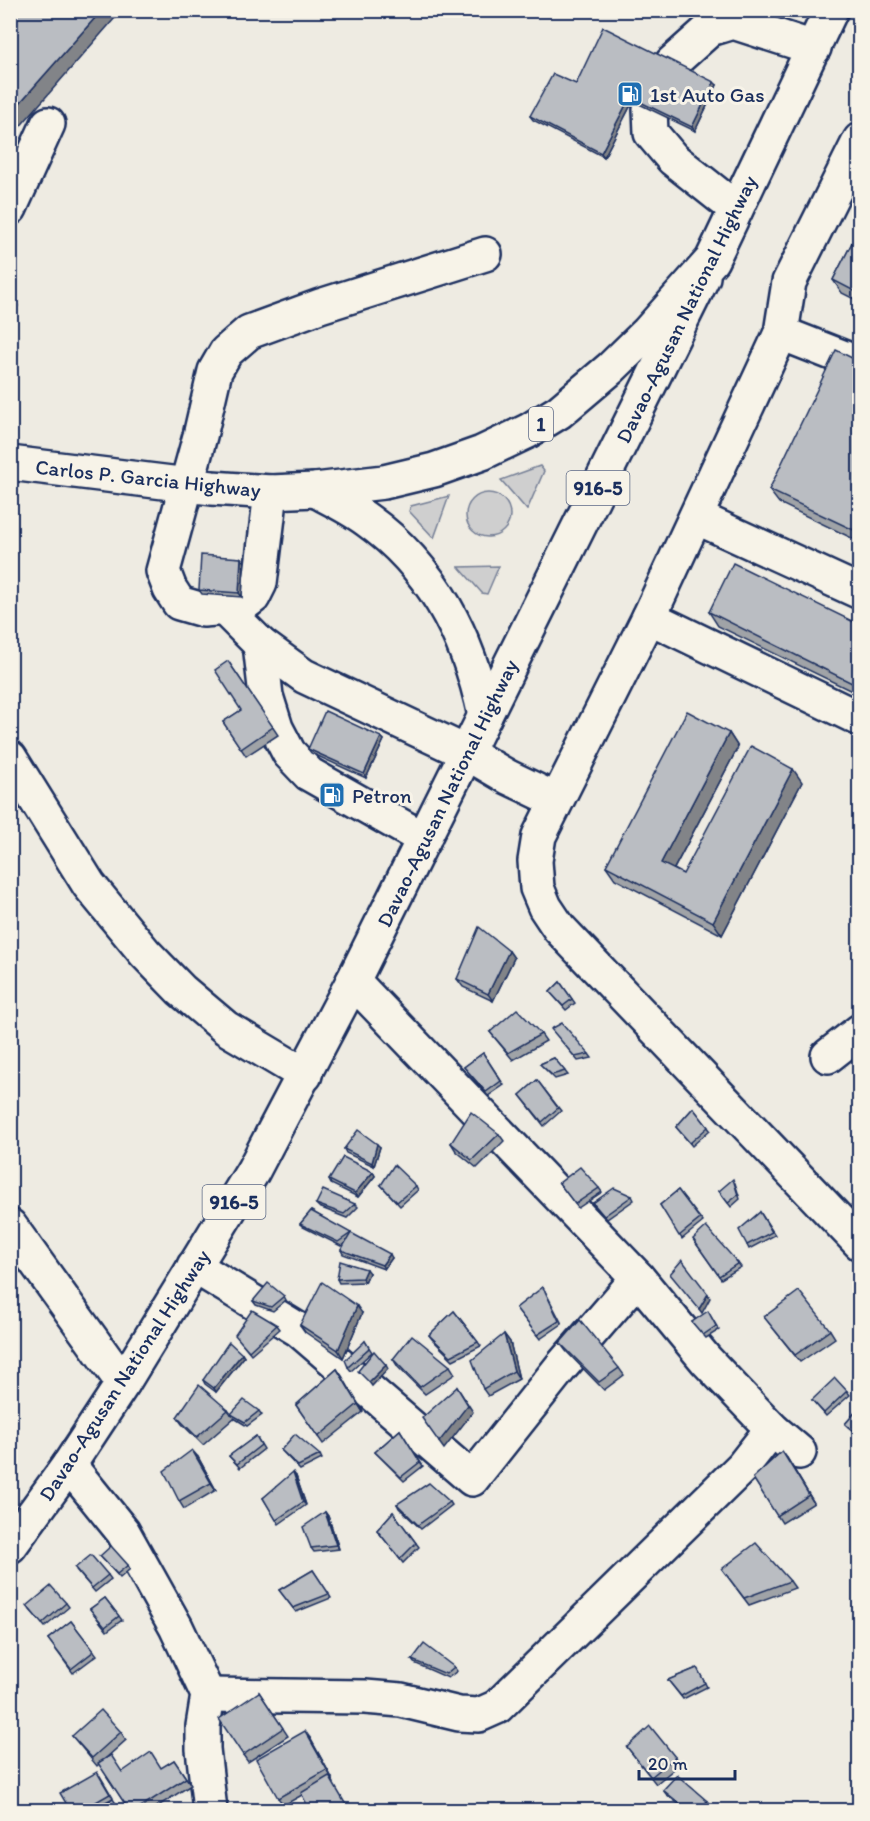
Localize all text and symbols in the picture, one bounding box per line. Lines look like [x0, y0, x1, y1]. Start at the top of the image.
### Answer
fuel station icon: 1st Auto Gas [615, 79, 645, 109]
place label: 1st Auto Gas [650, 82, 765, 107]
street label: Davao-Agusan National Highway [610, 171, 762, 447]
road number: 1 [529, 407, 553, 441]
street label: Carlos P. Garcia Highway [34, 454, 262, 502]
road number: 916-5 [566, 471, 630, 505]
street label: Davao-Agusan National Highway [371, 655, 523, 931]
fuel station icon: Petron [317, 780, 347, 810]
place label: Petron [352, 783, 412, 808]
road number: 916-5 [202, 1185, 266, 1219]
street label: Davao-Agusan National Highway [33, 1245, 215, 1505]
scale bar [639, 1743, 735, 1781]
text: 20 m [648, 1753, 688, 1775]

